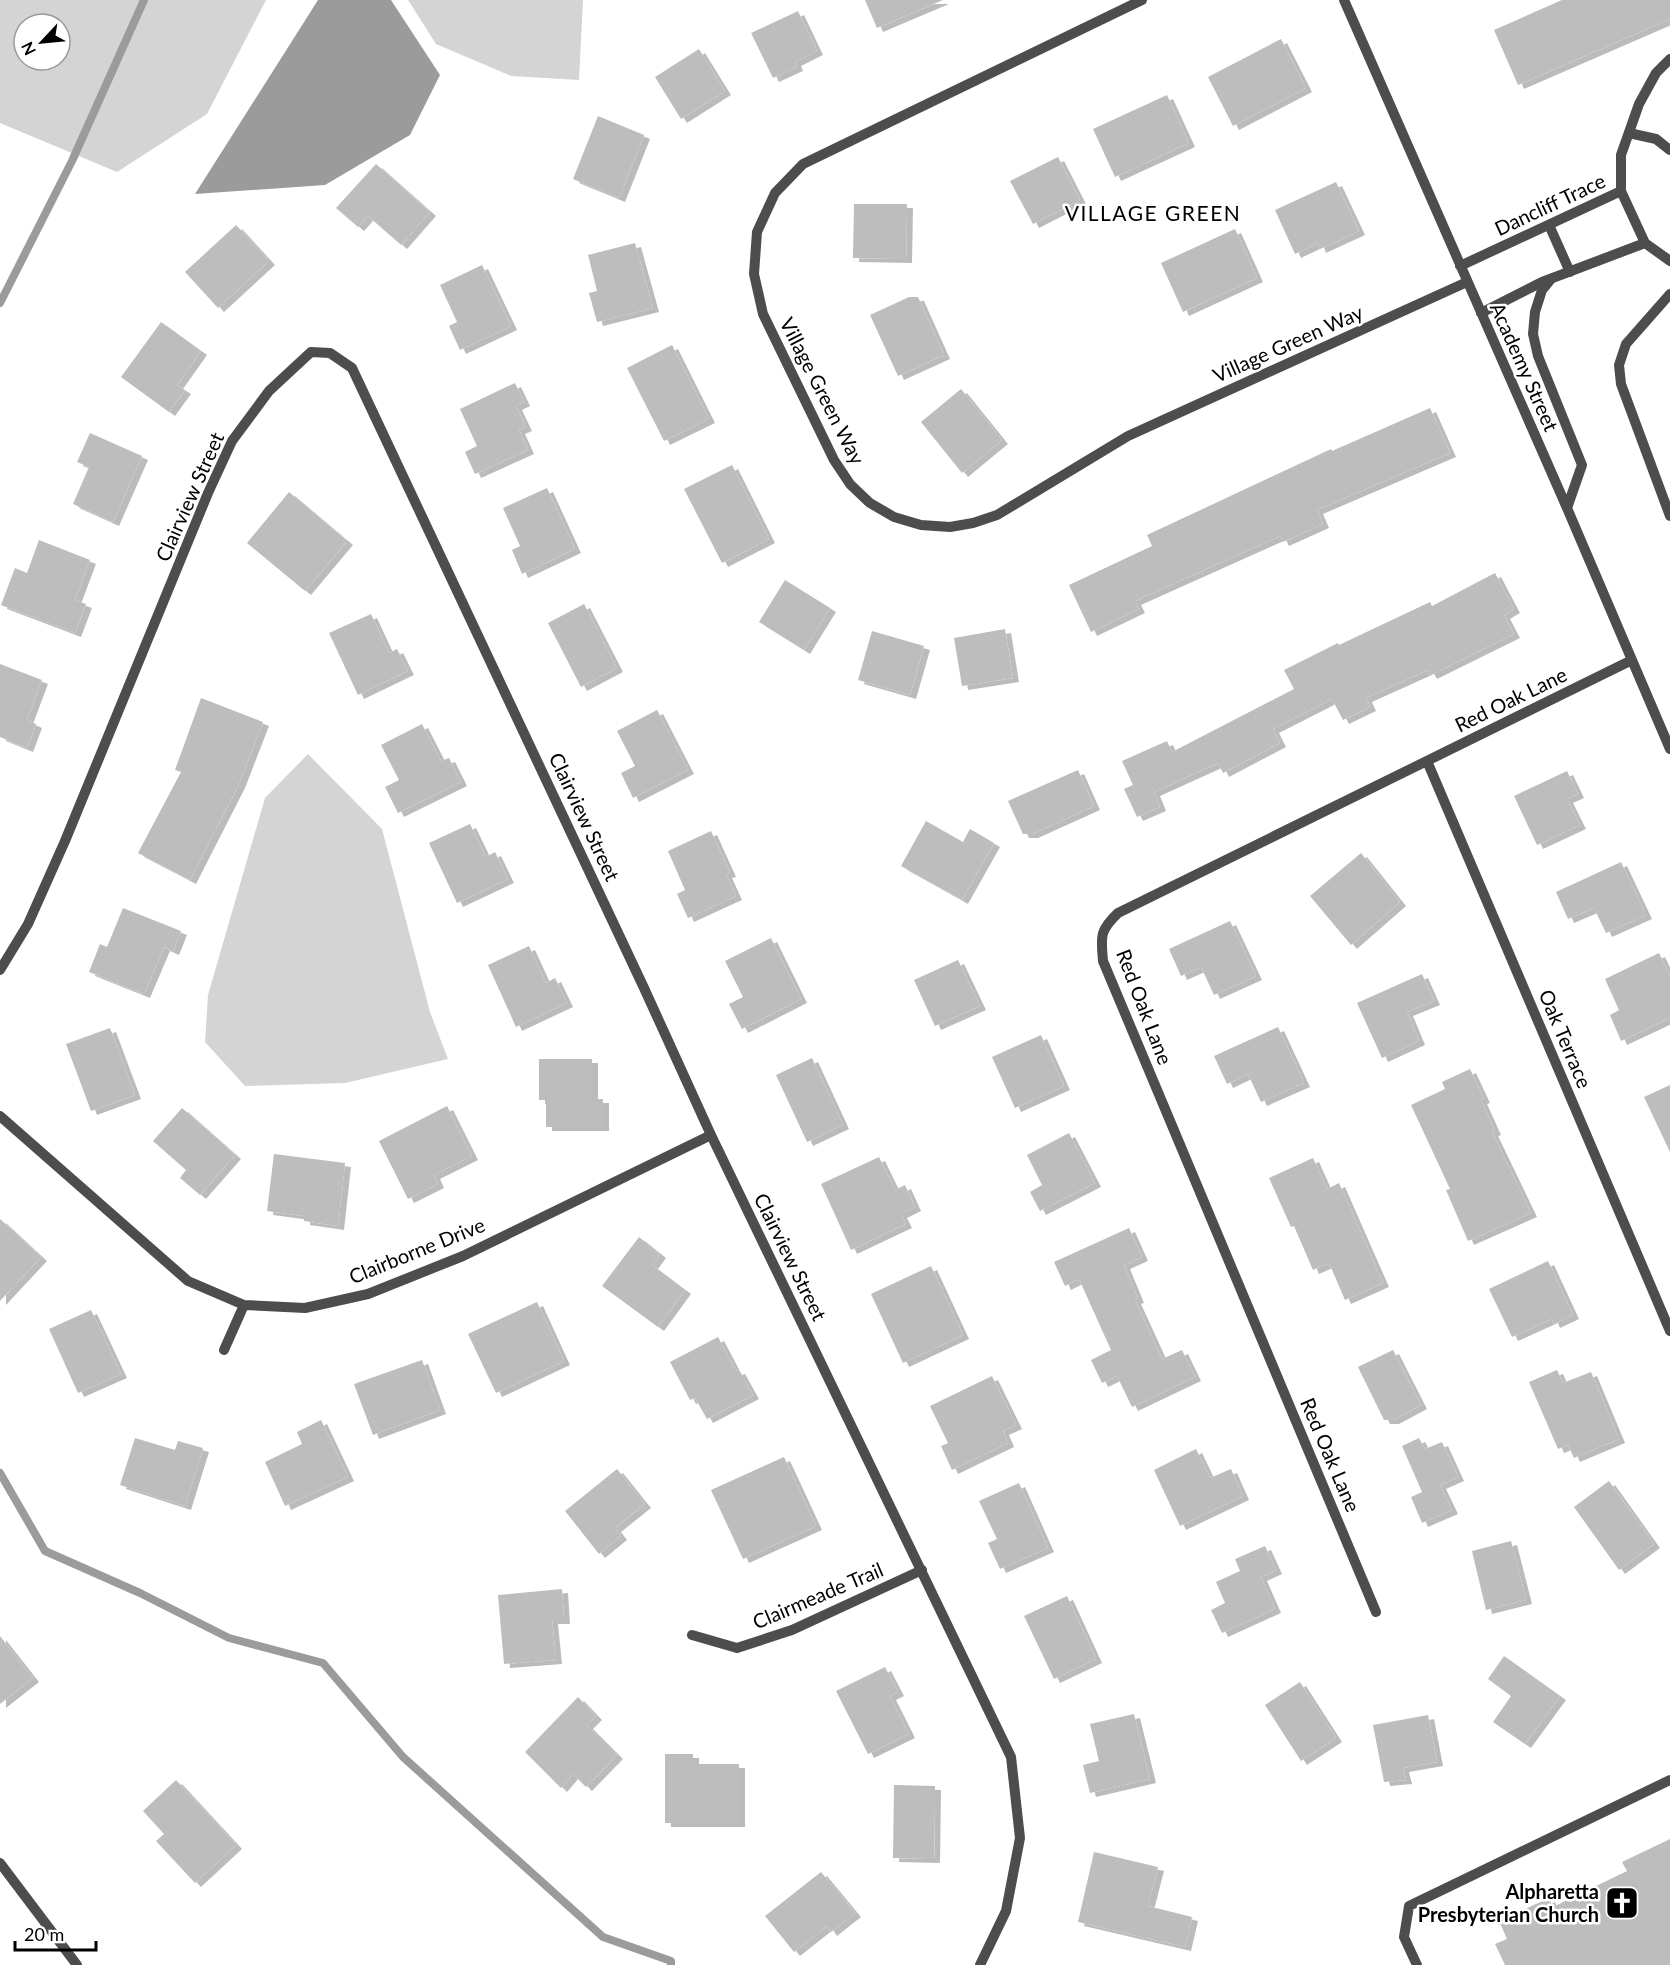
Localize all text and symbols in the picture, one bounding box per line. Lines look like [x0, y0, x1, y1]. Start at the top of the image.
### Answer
north arrow [12, 12, 72, 72]
text: N [17, 39, 39, 58]
street label: Dancliff Trace [1490, 168, 1609, 240]
district label: VILLAGE GREEN [1065, 200, 1241, 225]
street label: Village Green Way [1209, 299, 1367, 387]
street label: Academy Street [1486, 299, 1564, 435]
street label: Village Green Way [775, 313, 871, 469]
street label: Clairview Street [150, 428, 228, 565]
street label: Red Oak Lane [1451, 662, 1571, 737]
street label: Clairview Street [545, 749, 625, 885]
street label: Red Oak Lane [1112, 946, 1178, 1068]
street label: Oak Terrace [1534, 986, 1597, 1091]
street label: Clairview Street [750, 1189, 832, 1324]
street label: Clairborne Drive [345, 1212, 488, 1288]
street label: Red Oak Lane [1296, 1394, 1366, 1515]
street label: Clairmeade Trail [749, 1557, 887, 1633]
place label: Alpharetta Presbyterian Church [1418, 1879, 1599, 1926]
church icon: Alpharetta Presbyterian Church [1604, 1885, 1640, 1921]
scale bar [15, 1914, 96, 1952]
text: 20 m [24, 1923, 64, 1945]

